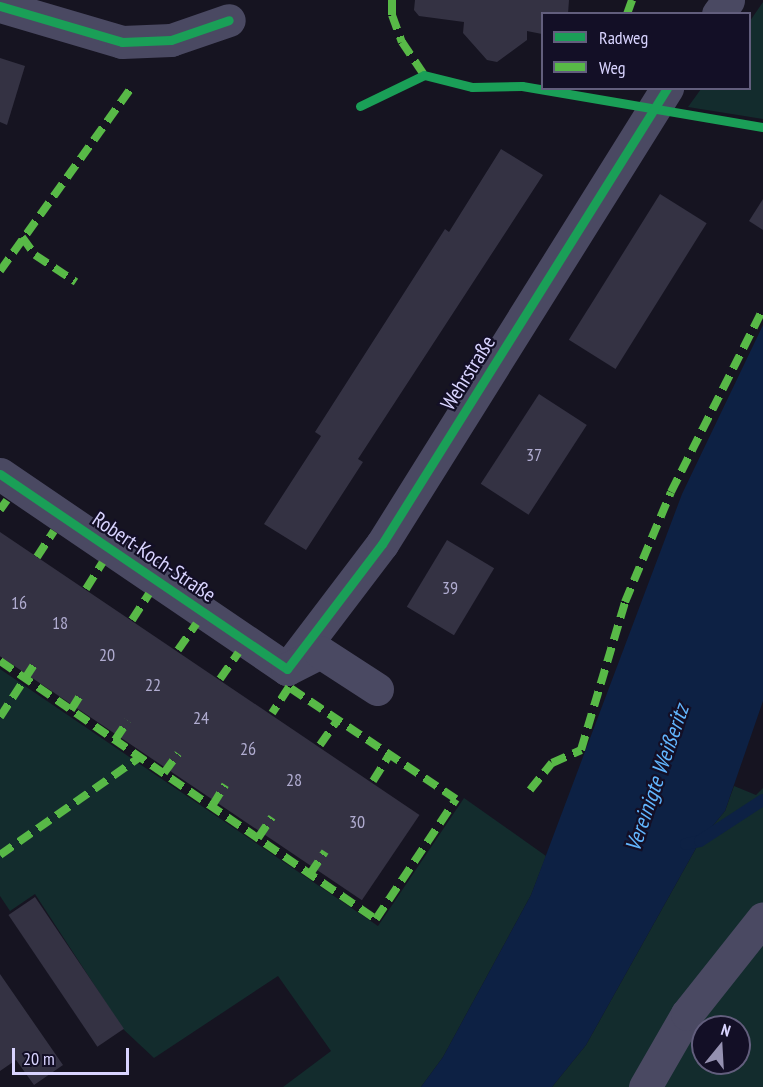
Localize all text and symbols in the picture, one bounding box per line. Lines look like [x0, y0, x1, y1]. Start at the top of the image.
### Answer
legend [541, 12, 751, 90]
text: Radweg [599, 26, 648, 49]
text: Weg [599, 56, 626, 79]
street label: Wehrstraße [435, 331, 501, 415]
house number: 37 [526, 444, 542, 466]
street label: Robert-Koch-Straße [88, 507, 220, 607]
house number: 39 [442, 577, 458, 599]
house number: 16 [11, 592, 27, 614]
house number: 18 [52, 612, 68, 634]
house number: 20 [99, 644, 115, 666]
house number: 22 [145, 674, 161, 696]
water label: Vereinigte Weißeritz [619, 701, 695, 855]
house number: 24 [193, 707, 209, 729]
house number: 26 [240, 738, 256, 760]
house number: 28 [286, 769, 302, 791]
house number: 30 [349, 811, 365, 833]
north arrow [691, 1015, 751, 1075]
text: N [719, 1019, 733, 1041]
scale bar [15, 1036, 132, 1074]
text: 20 m [23, 1047, 55, 1070]

